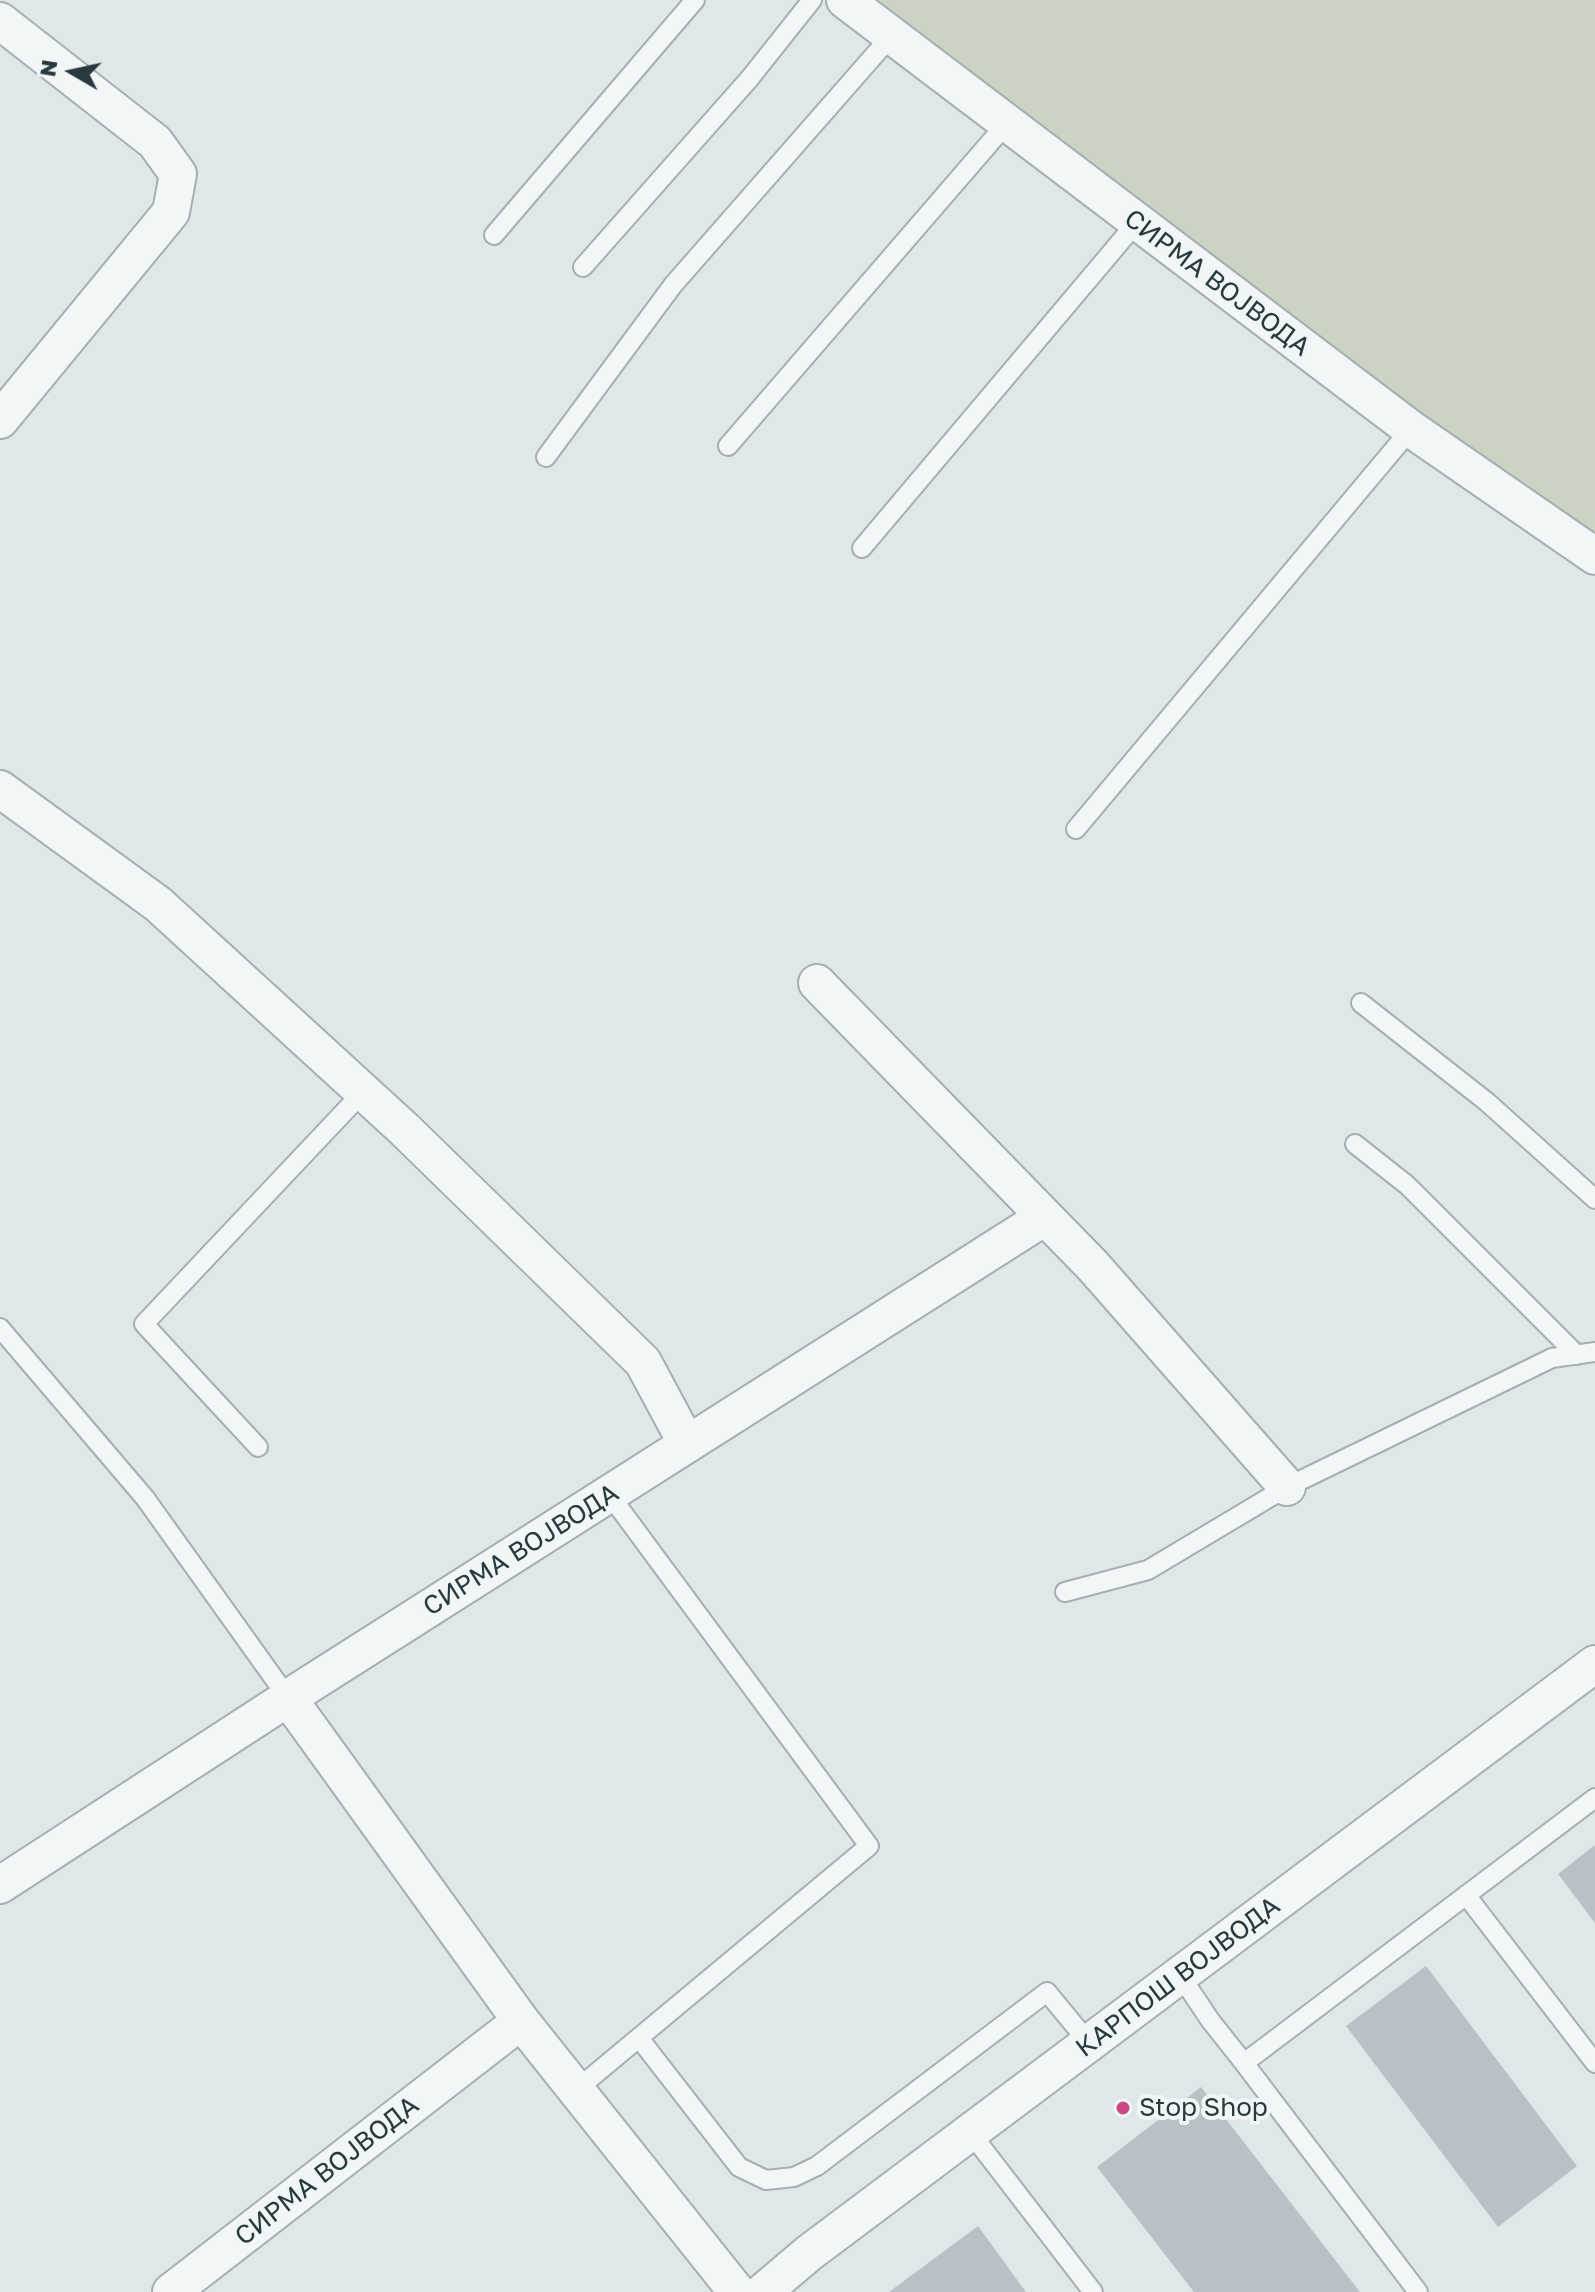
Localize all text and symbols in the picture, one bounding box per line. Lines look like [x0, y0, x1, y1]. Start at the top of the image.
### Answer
north arrow [32, 32, 112, 112]
text: N [33, 58, 62, 79]
street label: СИРМА ВОЈВОДА [1118, 203, 1316, 363]
street label: СИРМА ВОЈВОДА [418, 1477, 624, 1623]
street label: КАРПОШ ВОЈВОДА [1070, 1890, 1286, 2064]
street label: СИРМА ВОЈВОДА [229, 2090, 425, 2252]
place label: Stop Shop [1139, 2092, 1268, 2124]
marker: Stop Shop [1114, 2099, 1132, 2117]

